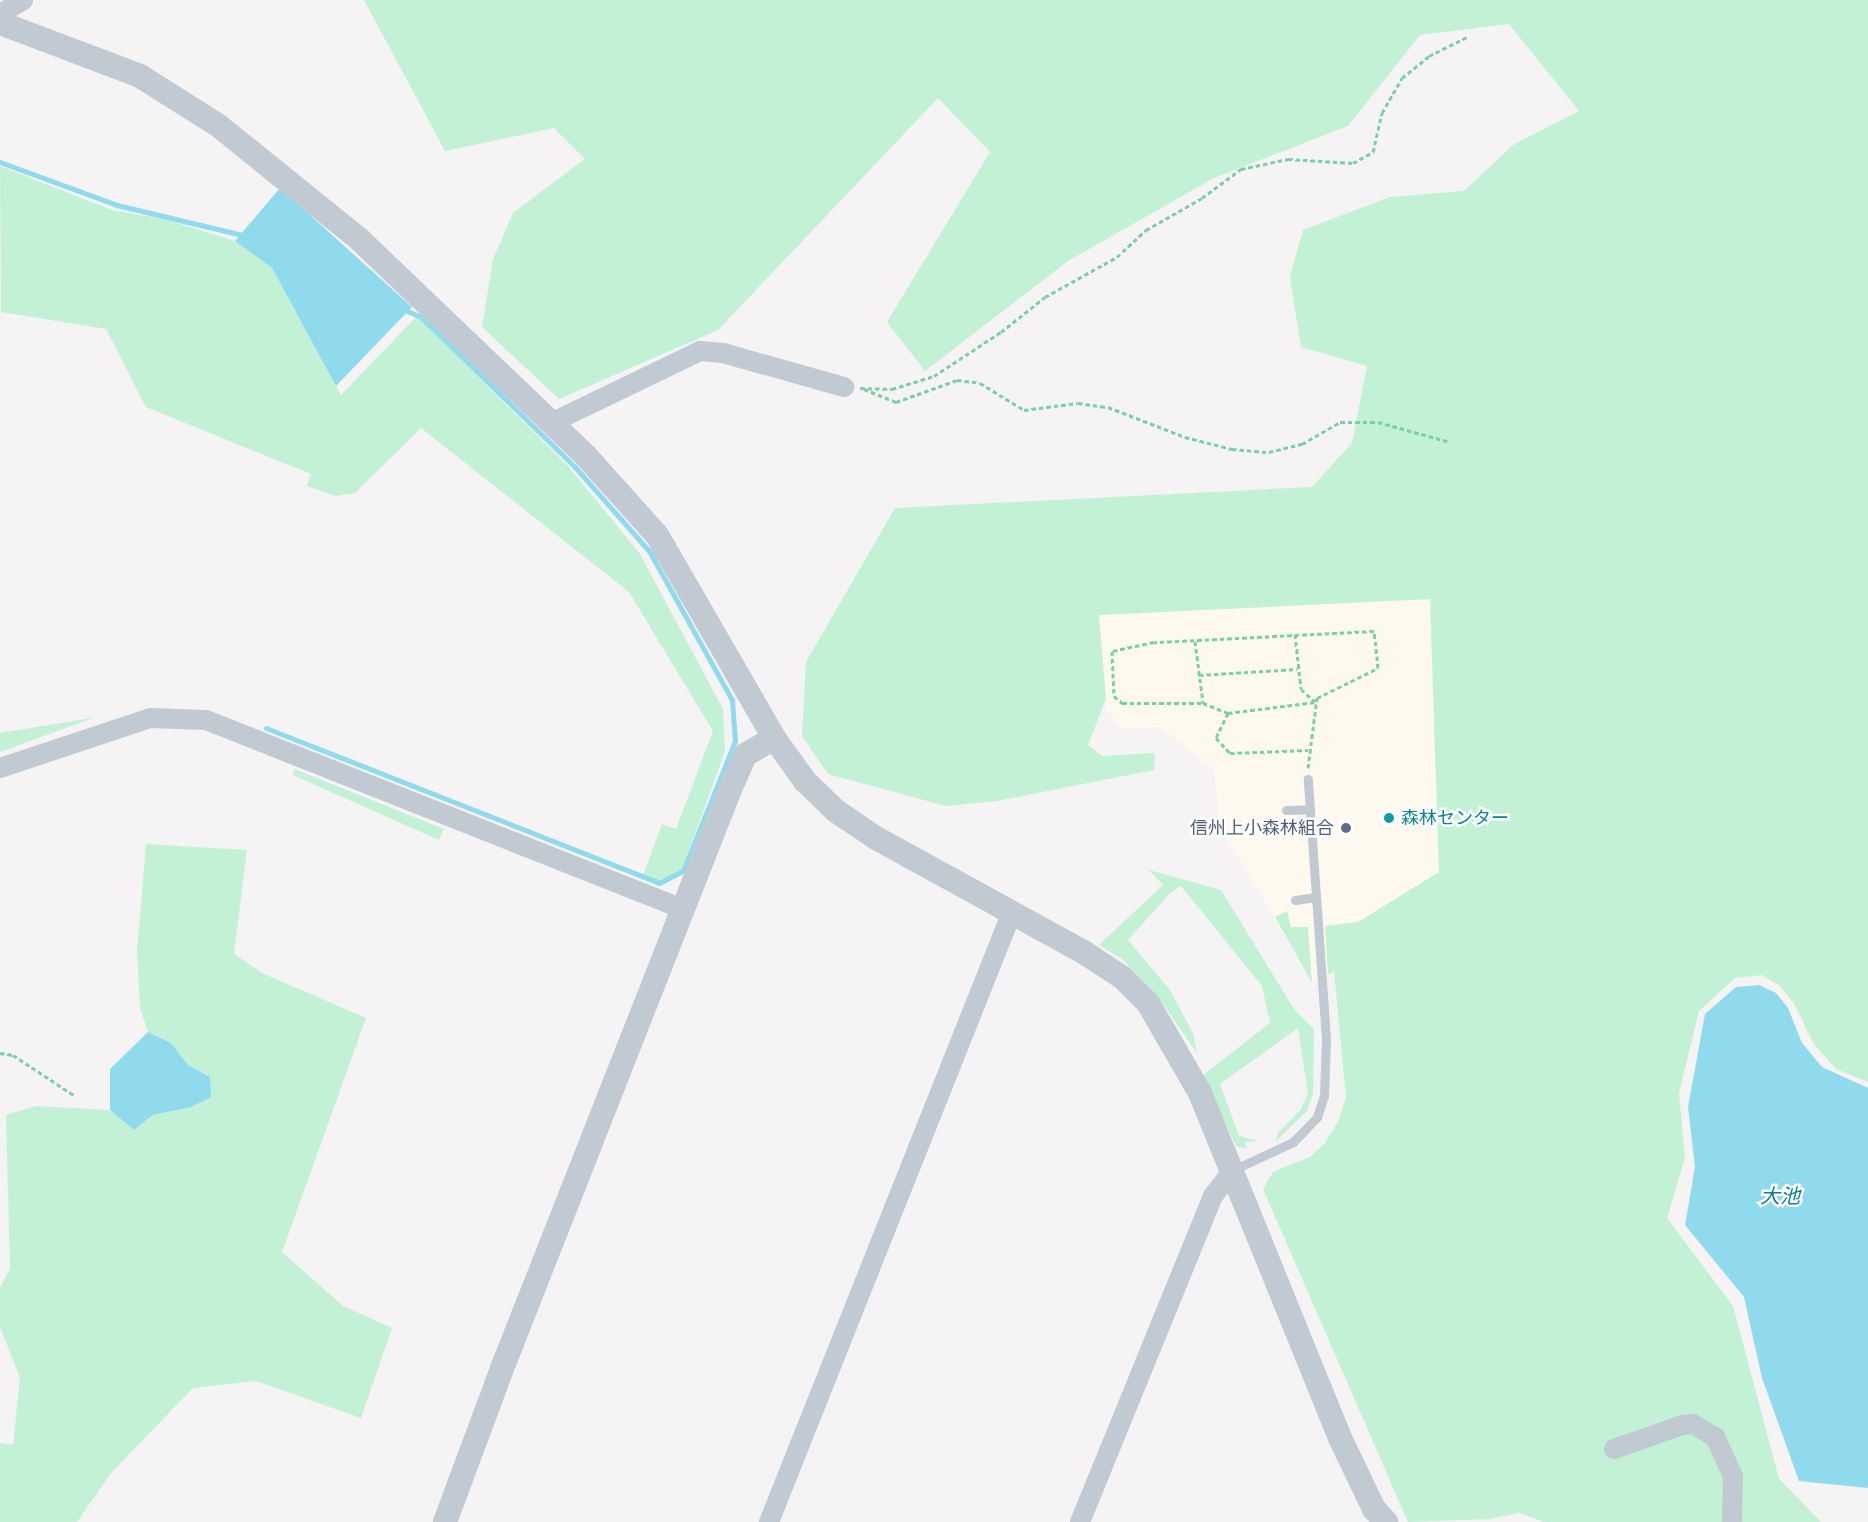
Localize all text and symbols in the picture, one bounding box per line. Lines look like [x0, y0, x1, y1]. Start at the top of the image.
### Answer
place label: 森林センター [1401, 807, 1509, 829]
marker: 森林センター [1382, 811, 1396, 825]
place label: 信州上小森林組合 [1190, 817, 1334, 839]
marker: 信州上小森林組合 [1339, 821, 1353, 835]
water label: 大池 [1760, 1184, 1800, 1208]

